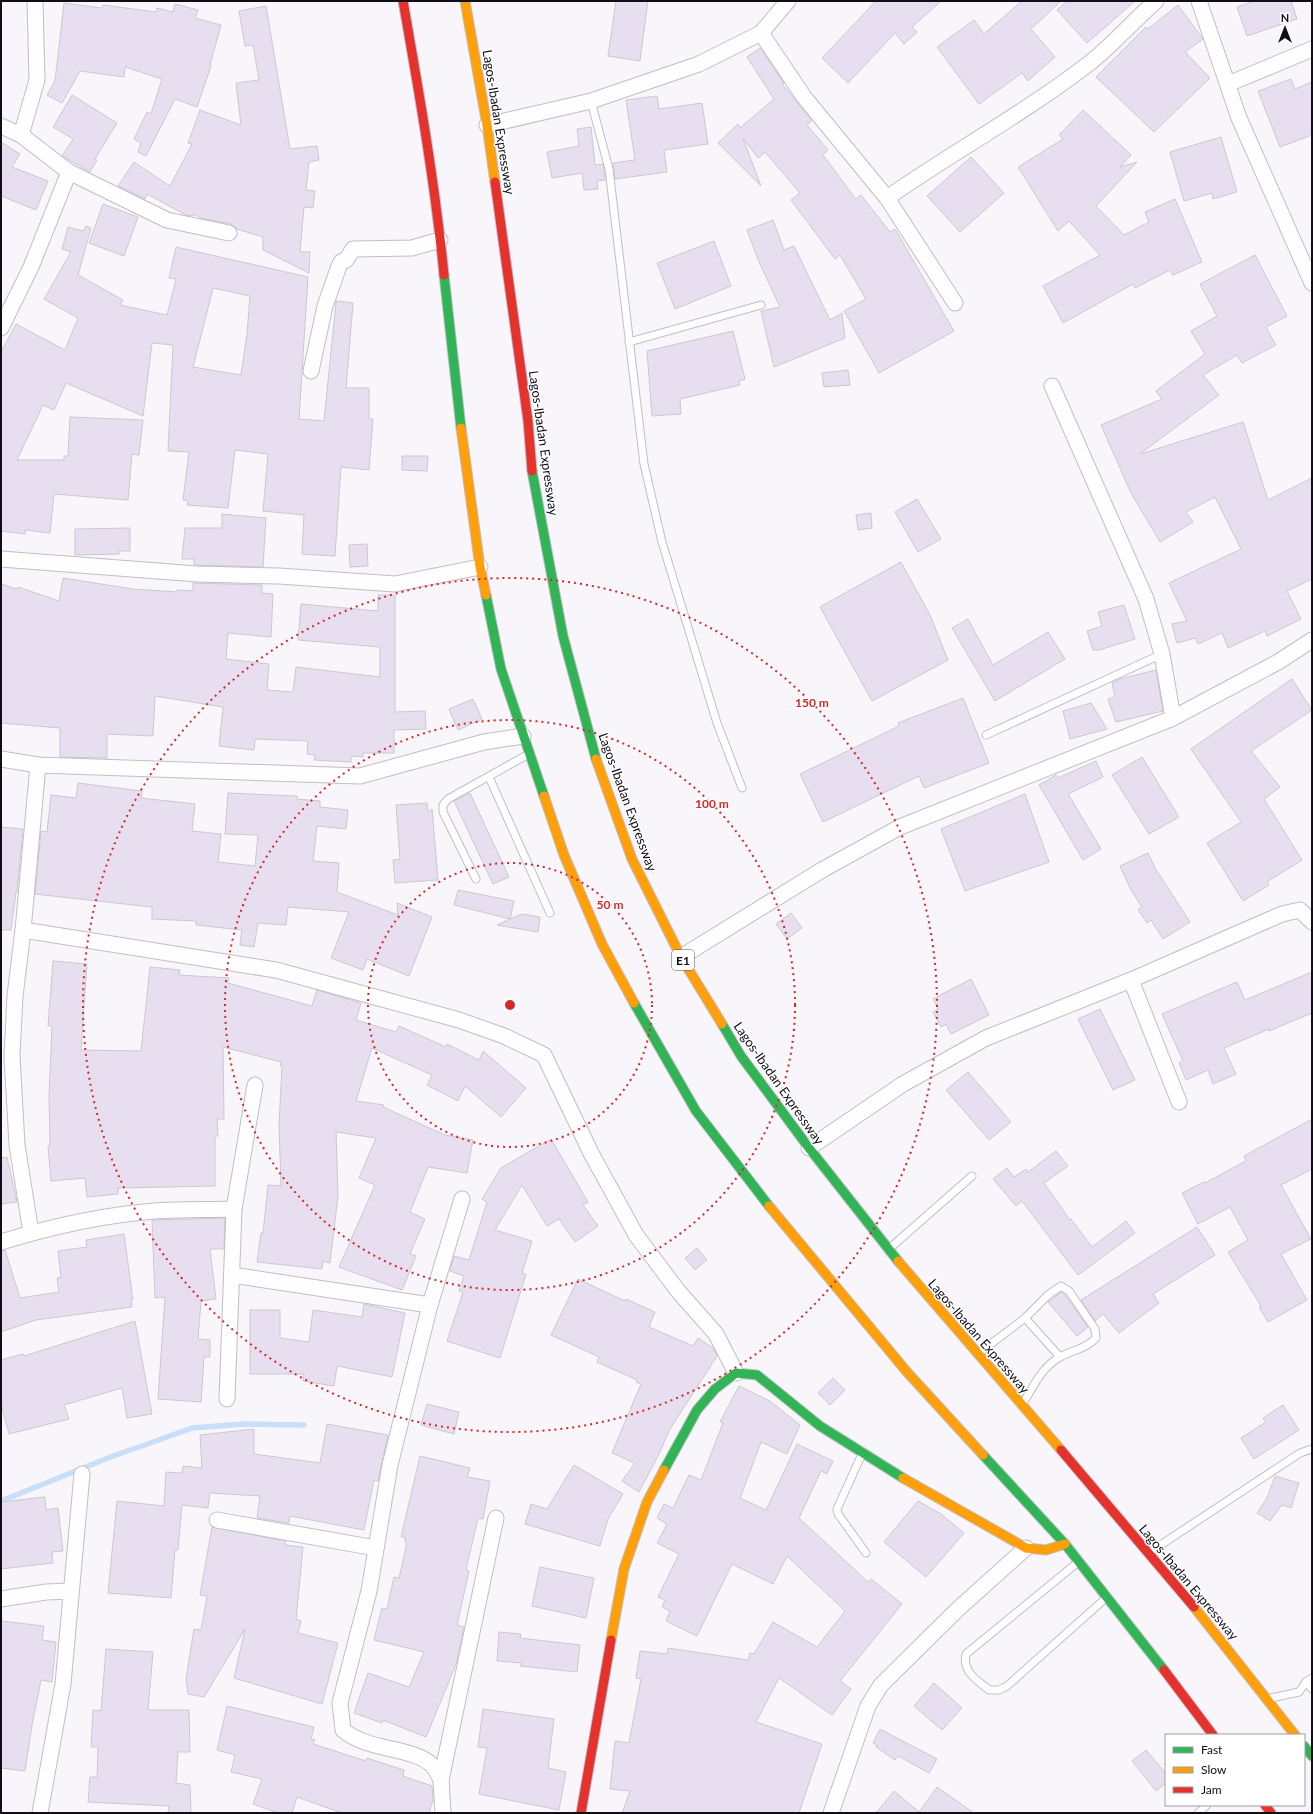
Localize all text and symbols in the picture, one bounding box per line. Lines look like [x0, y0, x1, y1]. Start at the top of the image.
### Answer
north arrow [1265, 8, 1305, 48]
text: N [1281, 11, 1289, 24]
street label: Lagos-Ibadan Expressway [480, 49, 518, 196]
street label: Lagos-Ibadan Expressway [526, 369, 562, 517]
text: 150 m [795, 695, 829, 710]
street label: Lagos-Ibadan Expressway [595, 731, 661, 874]
text: 100 m [695, 796, 729, 811]
text: 50 m [597, 897, 623, 912]
road number: E1 [672, 950, 694, 970]
centre of rings [503, 998, 517, 1012]
street label: Lagos-Ibadan Expressway [731, 1019, 828, 1148]
street label: Lagos-Ibadan Expressway [925, 1276, 1033, 1397]
street label: Lagos-Ibadan Expressway [1136, 1521, 1242, 1643]
legend [1165, 1734, 1305, 1806]
text: Fast [1201, 1742, 1223, 1757]
text: Slow [1201, 1762, 1227, 1777]
text: Jam [1201, 1782, 1222, 1797]

